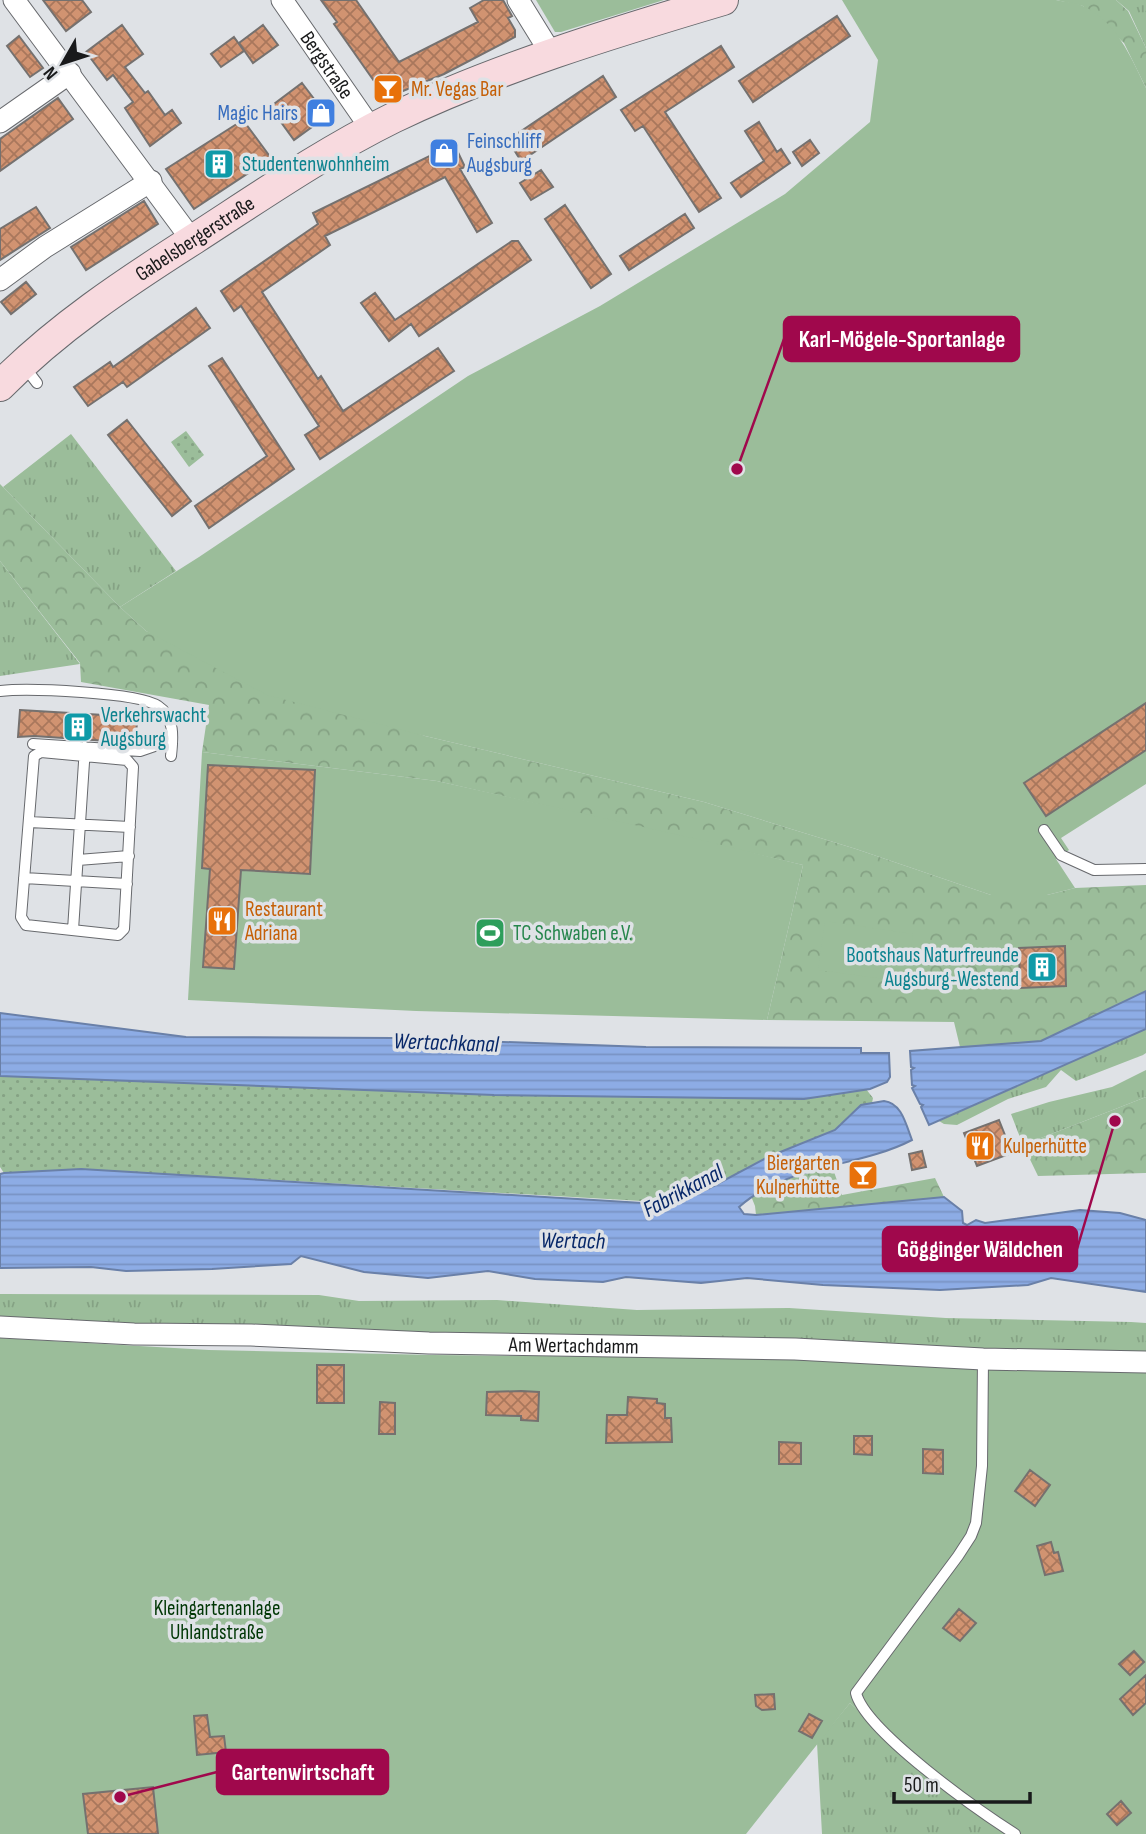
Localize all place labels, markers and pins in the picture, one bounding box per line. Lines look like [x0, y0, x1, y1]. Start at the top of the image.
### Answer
bar icon: Mr. Vegas Bar [371, 72, 405, 106]
place label: Mr. Vegas Bar [411, 77, 503, 102]
shop icon: Magic Hairs [304, 96, 338, 130]
place label: Magic Hairs [218, 101, 298, 126]
place label: Feinschliff Augsburg [466, 129, 542, 178]
shop icon: Feinschliff Augsburg [427, 136, 461, 170]
building icon: Studentenwohnheim [202, 147, 236, 181]
place label: Studentenwohnheim [242, 152, 389, 177]
callout: Karl-Mögele-Sportanlage [784, 317, 1019, 361]
place label: Verkehrswacht Augsburg [100, 703, 206, 752]
building icon: Verkehrswacht Augsburg [61, 710, 95, 744]
place label: Restaurant Adriana [244, 897, 323, 946]
restaurant icon: Restaurant Adriana [205, 904, 239, 938]
sports icon: TC Schwaben e.V. [473, 916, 507, 950]
place label: TC Schwaben e.V. [513, 921, 633, 946]
place label: Bootshaus Naturfreunde Augsburg-Westend [846, 943, 1019, 992]
building icon: Bootshaus Naturfreunde Augsburg-Westend [1025, 950, 1059, 984]
restaurant icon: Kulperhütte [963, 1129, 997, 1163]
place label: Kulperhütte [1003, 1134, 1087, 1159]
place label: Biergarten Kulperhütte [756, 1151, 840, 1200]
bar icon: Biergarten Kulperhütte [846, 1158, 880, 1192]
callout: Gögginger Wäldchen [883, 1227, 1077, 1271]
callout: Gartenwirtschaft [217, 1750, 388, 1794]

